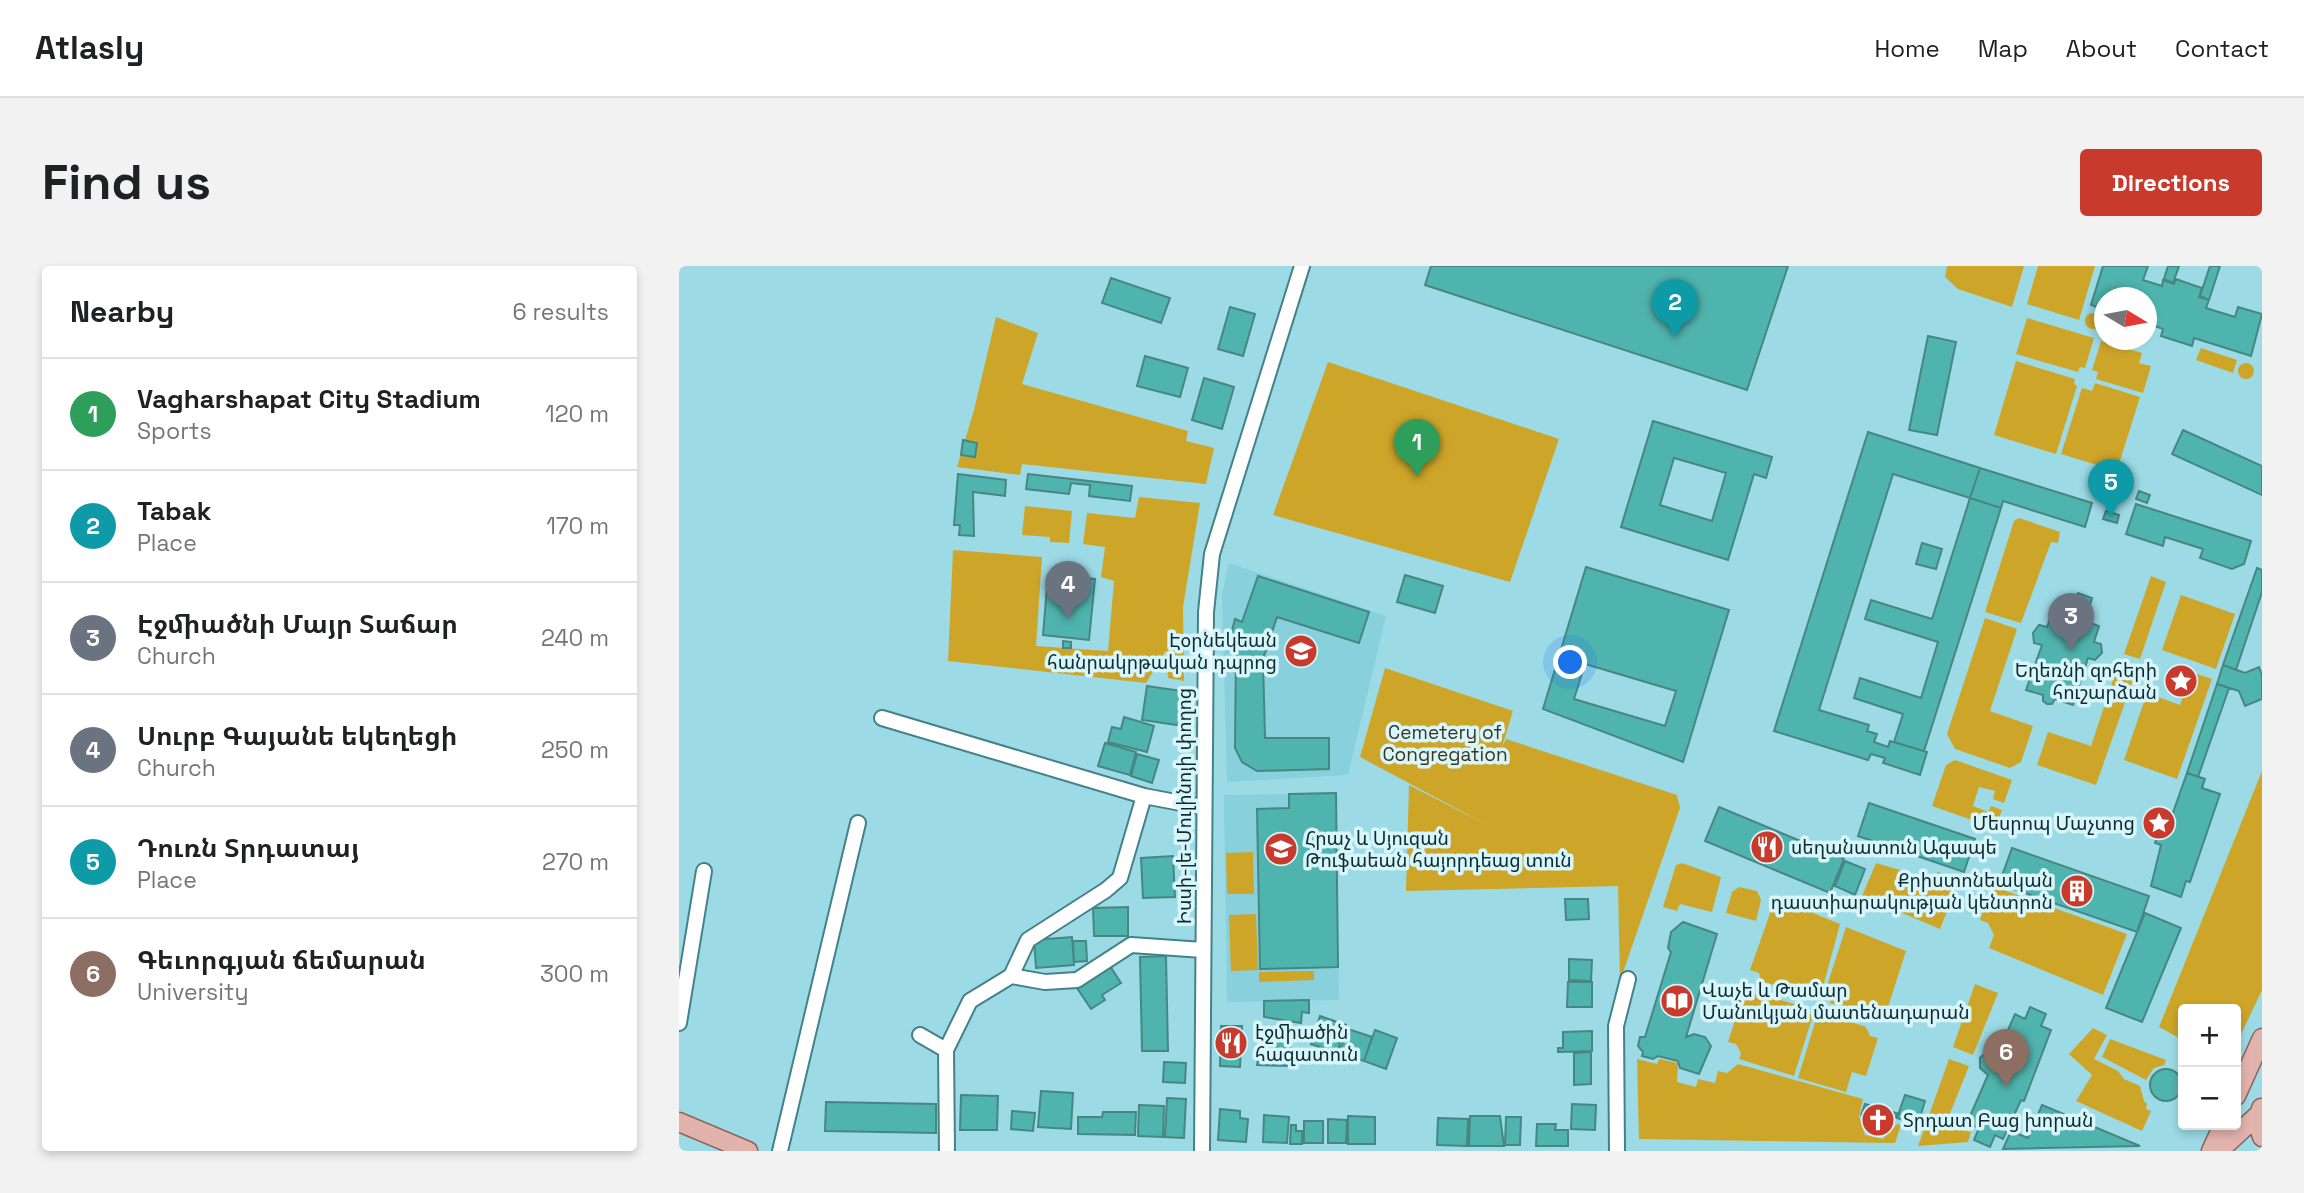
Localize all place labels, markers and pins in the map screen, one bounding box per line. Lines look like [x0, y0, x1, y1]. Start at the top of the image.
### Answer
pin: 2 [1652, 279, 1698, 337]
pin: 1 [1394, 419, 1440, 477]
pin: 5 [2088, 459, 2134, 517]
pin: 4 [1045, 561, 1091, 619]
pin: 3 [2048, 593, 2094, 651]
place label: Էօրնեկեան հանրակրթական դպրոց [1047, 628, 1277, 675]
school or university icon: Էօրնեկեան հանրակրթական դպրոց [1282, 632, 1320, 670]
place label: Եղեռնի զոհերի հուշարձան [2015, 658, 2157, 705]
place icon: Եղեռնի զոհերի հուշարձան [2162, 662, 2200, 700]
place icon: Մեսրոպ Մաչտոց [2140, 804, 2178, 842]
place label: Մեսրոպ Մաչտոց [1972, 811, 2135, 836]
place label: Հրաչ և Սյուզան Թուֆաեան հայորդեաց տուն [1305, 826, 1572, 873]
restaurant icon: սեղանատուն Ագապե [1748, 828, 1786, 866]
school or university icon: Հրաչ և Սյուզան Թուֆաեան հայորդեաց տուն [1262, 830, 1300, 868]
place label: սեղանատուն Ագապե [1791, 835, 1997, 860]
place label: Քրիստոնեական դաստիարակության կենտրոն [1771, 868, 2053, 915]
building icon: Քրիստոնեական դաստիարակության կենտրոն [2058, 872, 2096, 910]
place label: Վաչե և Թամար Մանուկյան մատենադարան [1702, 978, 1970, 1025]
library icon: Վաչե և Թամար Մանուկյան մատենադարան [1658, 982, 1696, 1020]
place label: էջմիածին հազատուն [1255, 1020, 1358, 1067]
restaurant icon: էջմիածին հազատուն [1212, 1024, 1250, 1062]
pin: 6 [1983, 1029, 2029, 1087]
church icon: Տրդատ Բաց խորան [1859, 1101, 1897, 1139]
place label: Տրդատ Բաց խորան [1903, 1108, 2093, 1133]

